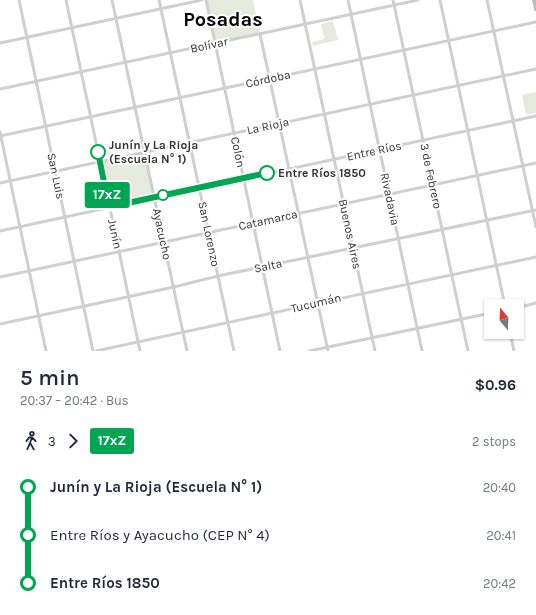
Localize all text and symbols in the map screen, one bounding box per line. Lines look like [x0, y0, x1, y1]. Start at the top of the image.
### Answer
district label: Posadas [183, 8, 263, 31]
street label: Bolívar [189, 34, 230, 56]
street label: Córdoba [244, 67, 292, 91]
street label: La Rioja [246, 115, 290, 137]
street label: Colón [228, 135, 248, 169]
place label: Junín y La Rioja (Escuela N° 1) [109, 138, 198, 166]
street label: Entre Ríos [345, 138, 403, 164]
street label: 3 de Febrero [417, 142, 445, 210]
marker: Junín y La Rioja (Escuela N° 1) [90, 144, 106, 160]
street label: San Luis [44, 152, 68, 200]
marker: Entre Ríos 1850 [259, 165, 275, 181]
place label: Entre Ríos 1850 [278, 166, 366, 180]
street label: Rivadavia [378, 171, 402, 227]
line badge: 17xZ [79, 182, 135, 208]
text: 17xZ [93, 186, 121, 203]
unlabelled marker [157, 189, 169, 201]
street label: Buenos Aires [336, 198, 364, 270]
street label: San Lorenzo [195, 200, 223, 268]
street label: Ayacucho [150, 207, 174, 261]
street label: Catamarca [237, 207, 299, 233]
street label: Junín [105, 218, 125, 250]
street label: Salta [253, 256, 283, 276]
street label: Tucumán [290, 290, 342, 316]
north arrow [484, 299, 524, 339]
map controls [484, 299, 524, 339]
text: 5 min [20, 365, 80, 391]
text: $0.96 [475, 376, 516, 394]
text: 20:37 – 20:42 · Bus [20, 393, 129, 408]
icon: walk [20, 430, 42, 452]
icon: forward [62, 430, 84, 452]
text: 17xZ [98, 432, 126, 449]
text: 3 [48, 434, 56, 449]
text: 2 stops [472, 434, 516, 449]
text: Junín y La Rioja (Escuela N° 1) [50, 478, 262, 496]
text: 20:40 [483, 480, 516, 495]
text: Entre Ríos y Ayacucho (CEP N° 4) [50, 526, 270, 544]
text: 20:41 [486, 528, 516, 543]
text: Entre Ríos 1850 [50, 574, 160, 592]
text: 20:42 [483, 576, 516, 591]

